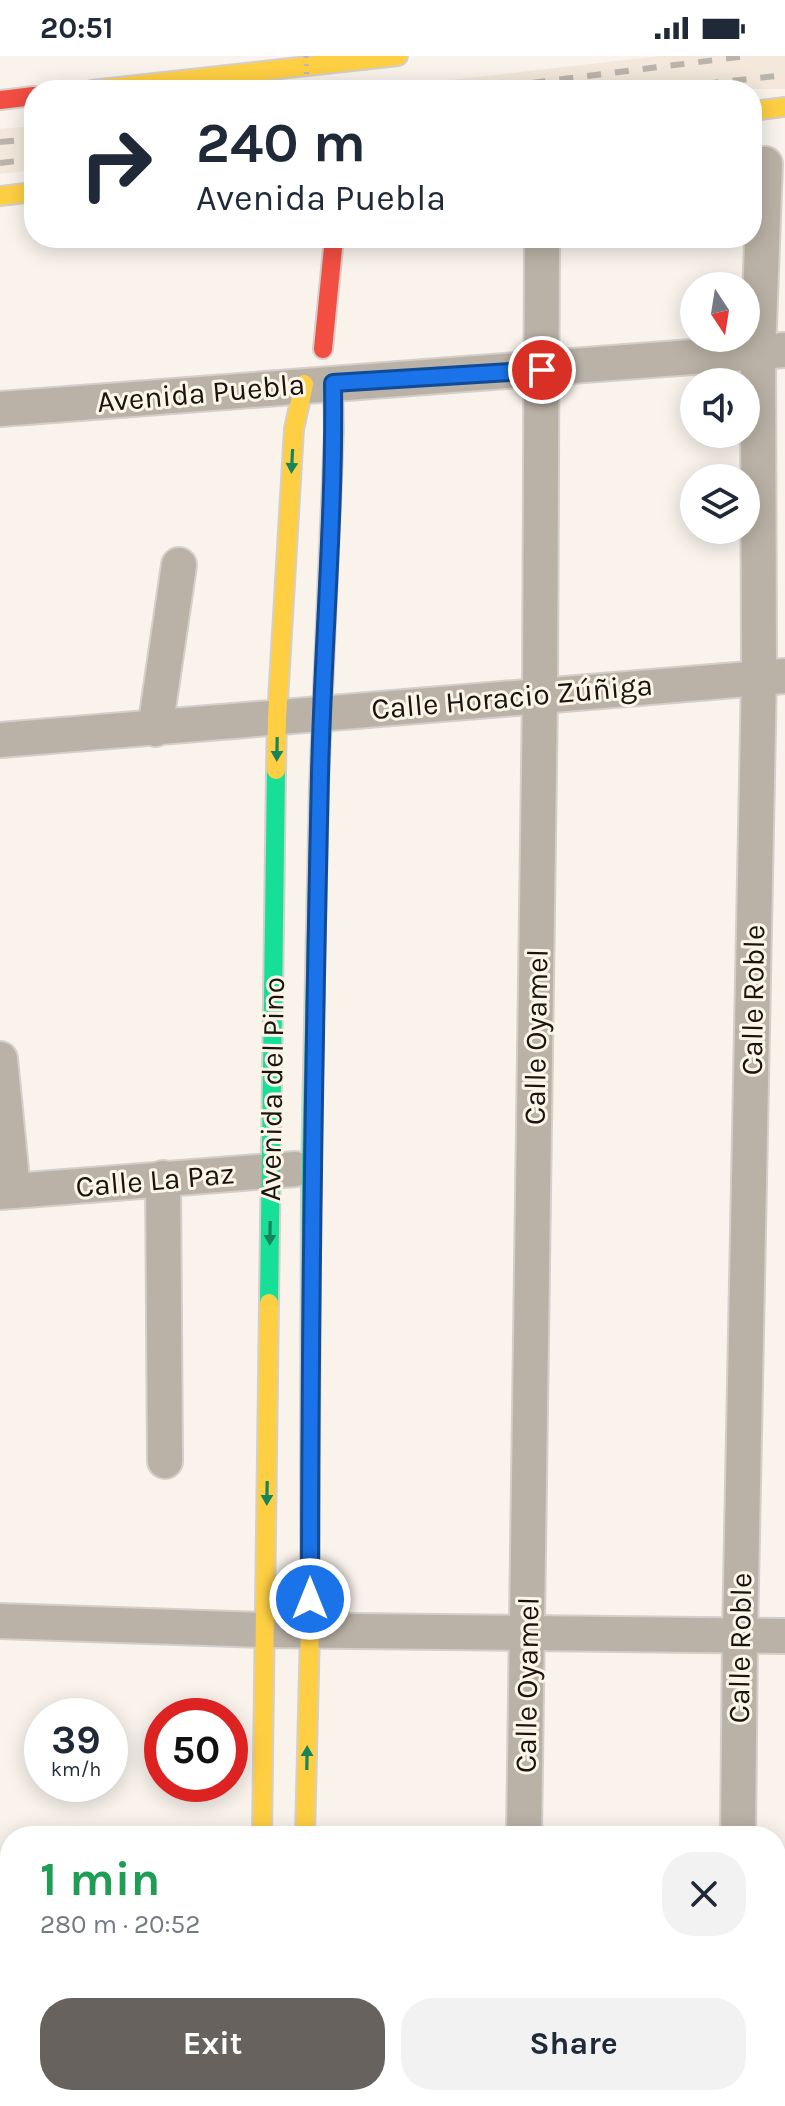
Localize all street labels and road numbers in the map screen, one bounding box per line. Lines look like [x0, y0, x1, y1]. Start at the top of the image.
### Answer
street label: Avenida Puebla [96, 366, 306, 420]
street label: Calle Horacio Zúñiga [370, 667, 654, 727]
street label: Calle Roble [734, 924, 772, 1076]
street label: Calle Oyamel [516, 949, 556, 1125]
street label: Avenida del Pino [252, 977, 292, 1201]
street label: Calle La Paz [74, 1155, 236, 1205]
street label: Calle Roble [721, 1572, 759, 1724]
street label: Calle Oyamel [507, 1597, 547, 1773]

